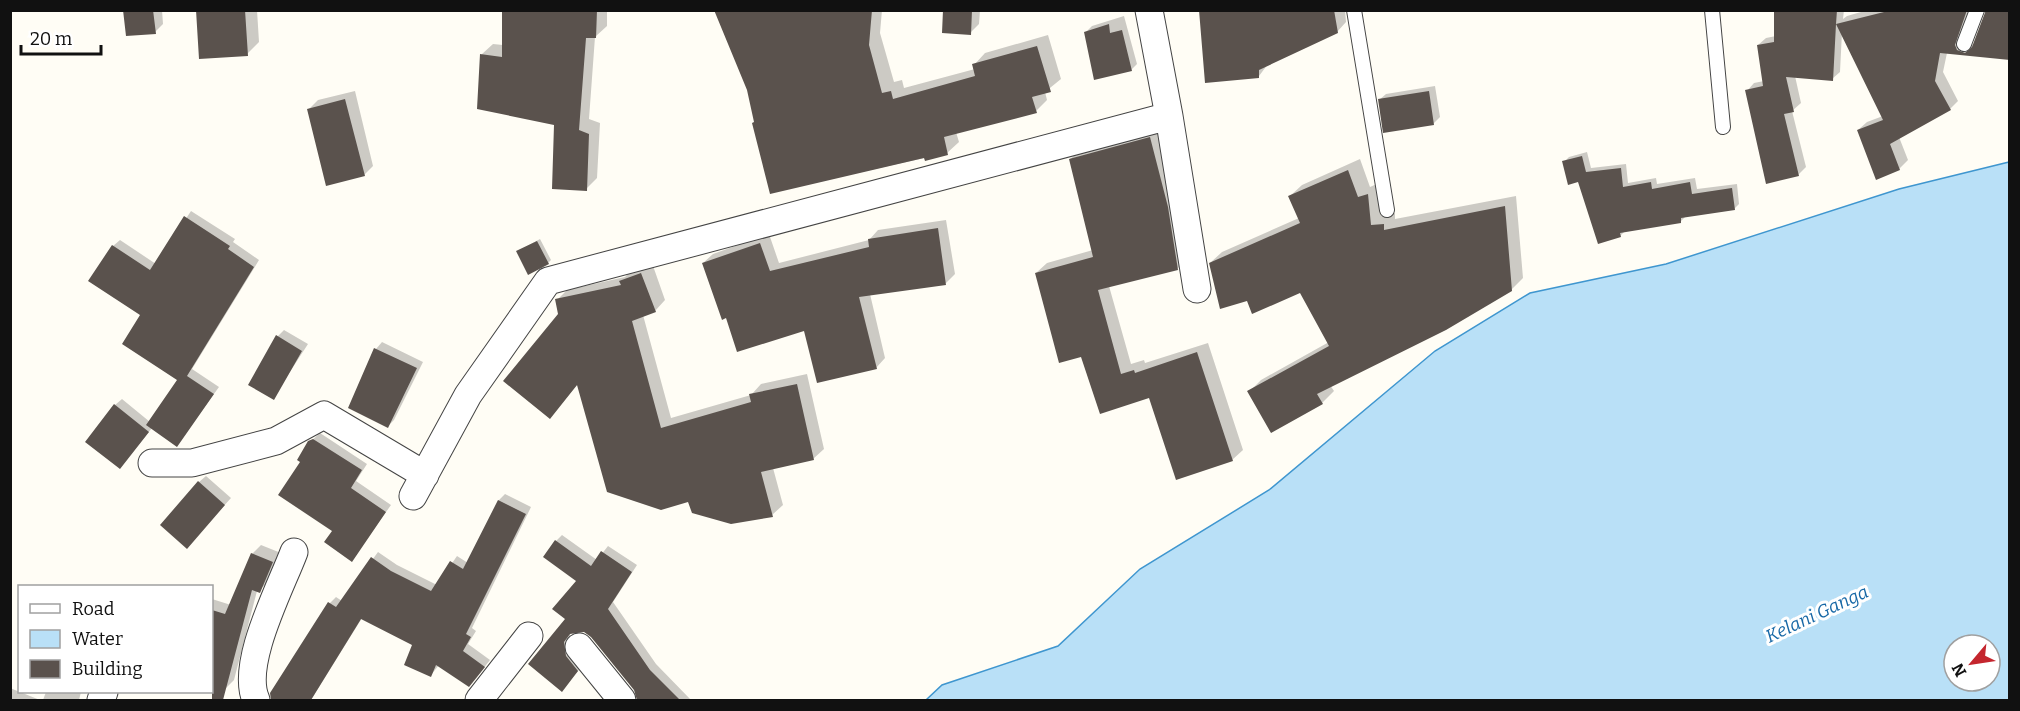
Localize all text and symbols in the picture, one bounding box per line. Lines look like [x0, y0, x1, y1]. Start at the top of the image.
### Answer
scale bar [21, 18, 100, 56]
text: 20 m [30, 28, 72, 50]
water label: Kelani Ganga [1762, 581, 1872, 647]
legend [18, 585, 213, 693]
text: Road [72, 598, 115, 620]
text: Water [72, 628, 123, 650]
north arrow [1942, 633, 2002, 693]
text: Building [72, 658, 143, 680]
text: N [1948, 660, 1971, 680]

